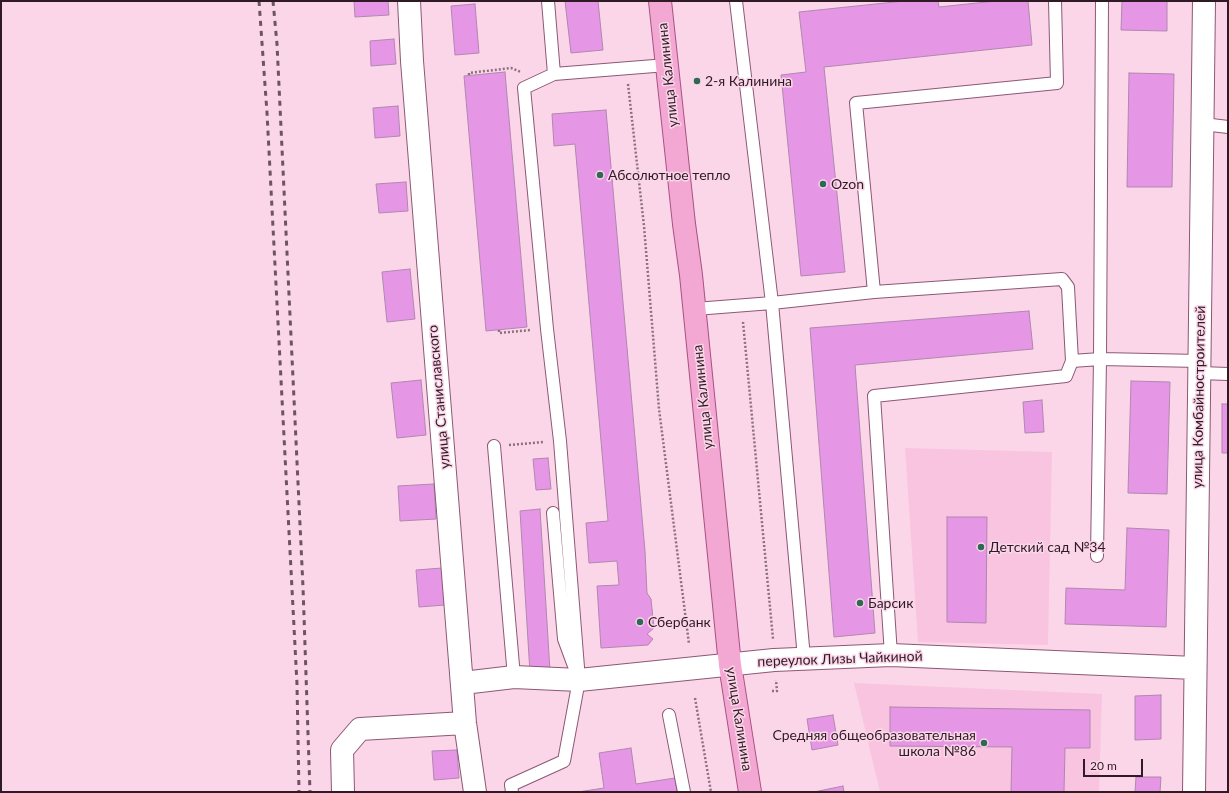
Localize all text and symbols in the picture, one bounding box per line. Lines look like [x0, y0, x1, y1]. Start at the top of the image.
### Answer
street label: улица Калинина [654, 22, 682, 128]
place label: 2-я Калинина [705, 73, 792, 89]
marker: 2-я Калинина [692, 76, 702, 86]
place label: Абсолютное тепло [608, 167, 731, 183]
marker: Абсолютное тепло [595, 170, 605, 180]
place label: Ozon [831, 176, 864, 192]
marker: Ozon [818, 179, 828, 189]
street label: улица Комбайностроителей [1189, 305, 1209, 489]
street label: улица Станиславского [424, 324, 454, 470]
street label: улица Калинина [689, 344, 717, 450]
place label: Детский сад №34 [989, 539, 1106, 555]
marker: Детский сад №34 [976, 542, 986, 552]
place label: Барсик [868, 595, 913, 611]
marker: Барсик [855, 598, 865, 608]
place label: Сбербанк [648, 614, 711, 630]
marker: Сбербанк [635, 617, 645, 627]
street label: переулок Лизы Чайкиной [757, 648, 923, 670]
street label: улица Калинина [722, 666, 756, 772]
place label: Средняя общеобразовательная школа №86 [772, 727, 976, 760]
marker: Средняя общеобразовательная школа №86 [979, 738, 989, 748]
scale bar [1085, 751, 1145, 777]
text: 20 m [1090, 758, 1117, 773]

